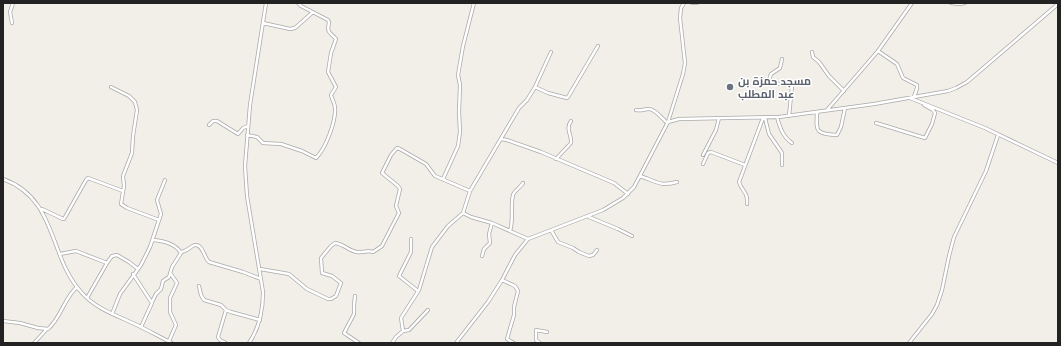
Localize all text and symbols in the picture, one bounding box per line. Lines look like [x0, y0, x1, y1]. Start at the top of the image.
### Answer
place label: مسجد حمزة بن عبد المطلب [738, 75, 811, 101]
marker: مسجد حمزة بن عبد المطلب [725, 82, 735, 92]

